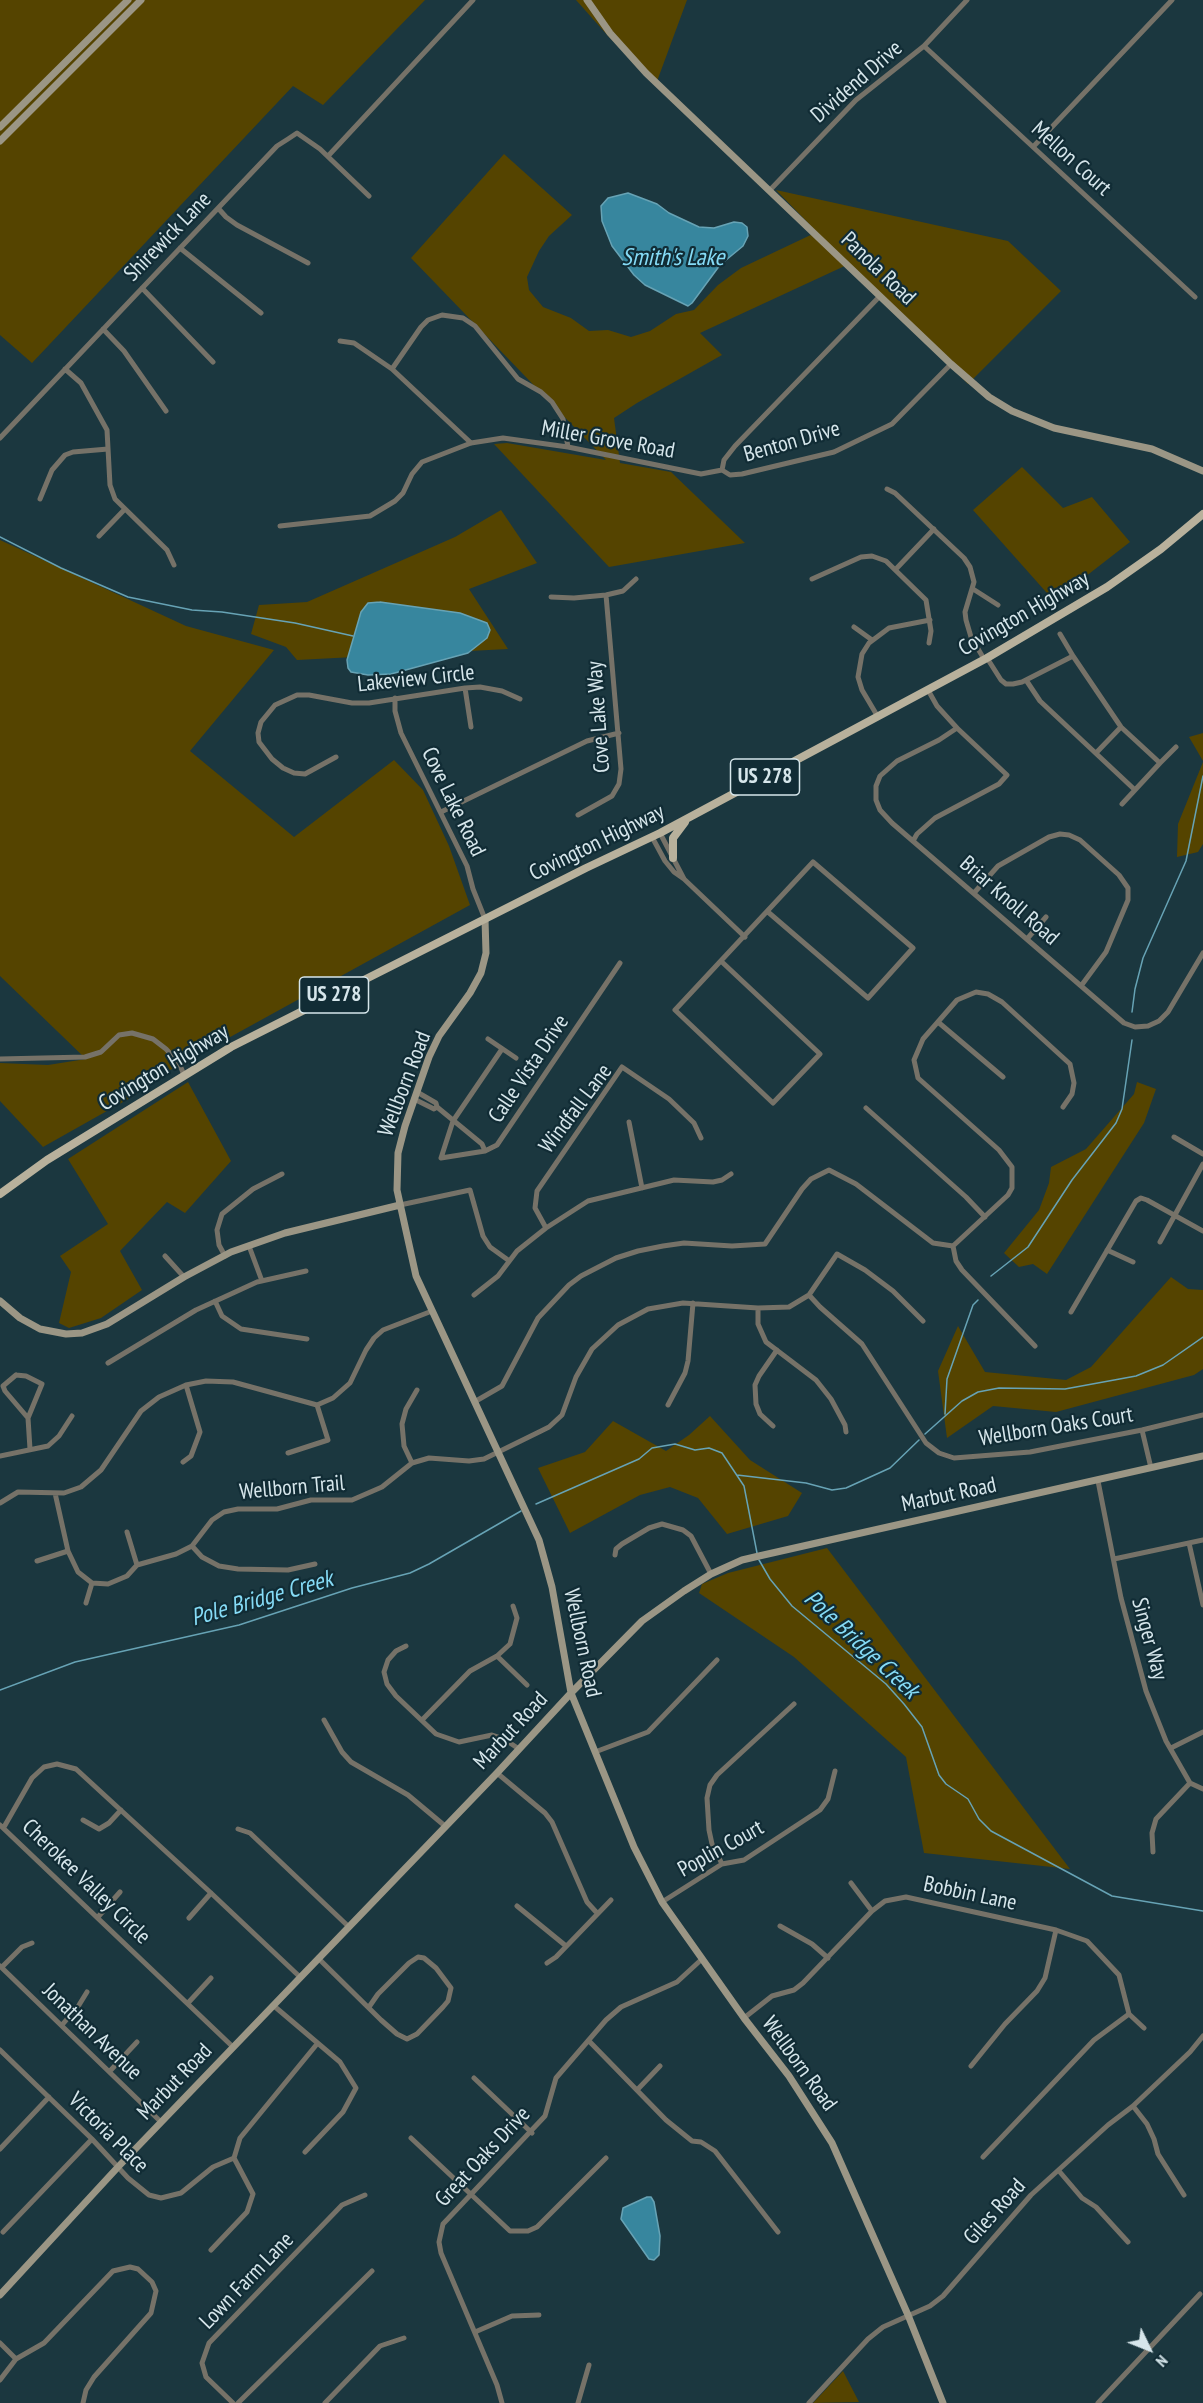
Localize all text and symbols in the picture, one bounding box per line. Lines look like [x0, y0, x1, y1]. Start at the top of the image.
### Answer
street label: Dividend Drive [806, 35, 908, 129]
street label: Mellon Court [1026, 116, 1116, 202]
street label: Shirewick Lane [119, 187, 217, 287]
street label: Panola Road [835, 227, 921, 311]
water label: Smith's Lake [622, 244, 724, 272]
street label: Miller Grove Road [539, 415, 677, 465]
street label: Benton Drive [741, 416, 843, 468]
street label: Covington Highway [954, 566, 1094, 662]
street label: Lakeview Circle [356, 660, 476, 698]
street label: Cove Lake Way [582, 660, 616, 774]
street label: Cove Lake Road [415, 743, 491, 861]
road number: US 278 [730, 759, 800, 795]
street label: Covington Highway [525, 799, 669, 887]
street label: Briar Knoll Road [954, 851, 1064, 951]
road number: US 278 [300, 977, 368, 1013]
street label: Calle Vista Drive [483, 1010, 575, 1128]
street label: Covington Highway [94, 1019, 234, 1117]
street label: Wellborn Road [373, 1028, 437, 1140]
street label: Windfall Lane [534, 1059, 618, 1159]
street label: Wellborn Oaks Court [977, 1402, 1135, 1452]
street label: Wellborn Trail [238, 1470, 346, 1506]
street label: Marbut Road [899, 1472, 999, 1518]
water label: Pole Bridge Creek [188, 1565, 336, 1633]
water label: Pole Bridge Creek [798, 1585, 924, 1705]
street label: Wellborn Road [558, 1586, 606, 1700]
street label: Singer Way [1125, 1595, 1173, 1683]
street label: Marbut Road [469, 1687, 553, 1775]
street label: Cherokee Valley Circle [16, 1814, 156, 1950]
street label: Poplin Court [674, 1815, 768, 1883]
street label: Bobbin Lane [921, 1871, 1019, 1917]
street label: Jonathan Avenue [37, 1978, 147, 2086]
street label: Wellborn Road [756, 2012, 842, 2116]
street label: Marbut Road [132, 2038, 218, 2126]
street label: Victoria Place [62, 2087, 154, 2179]
street label: Great Oaks Drive [430, 2102, 536, 2212]
street label: Giles Road [959, 2174, 1031, 2250]
street label: Lown Farm Lane [194, 2227, 300, 2335]
north arrow [1119, 2319, 1179, 2379]
text: N [1152, 2351, 1172, 2371]

